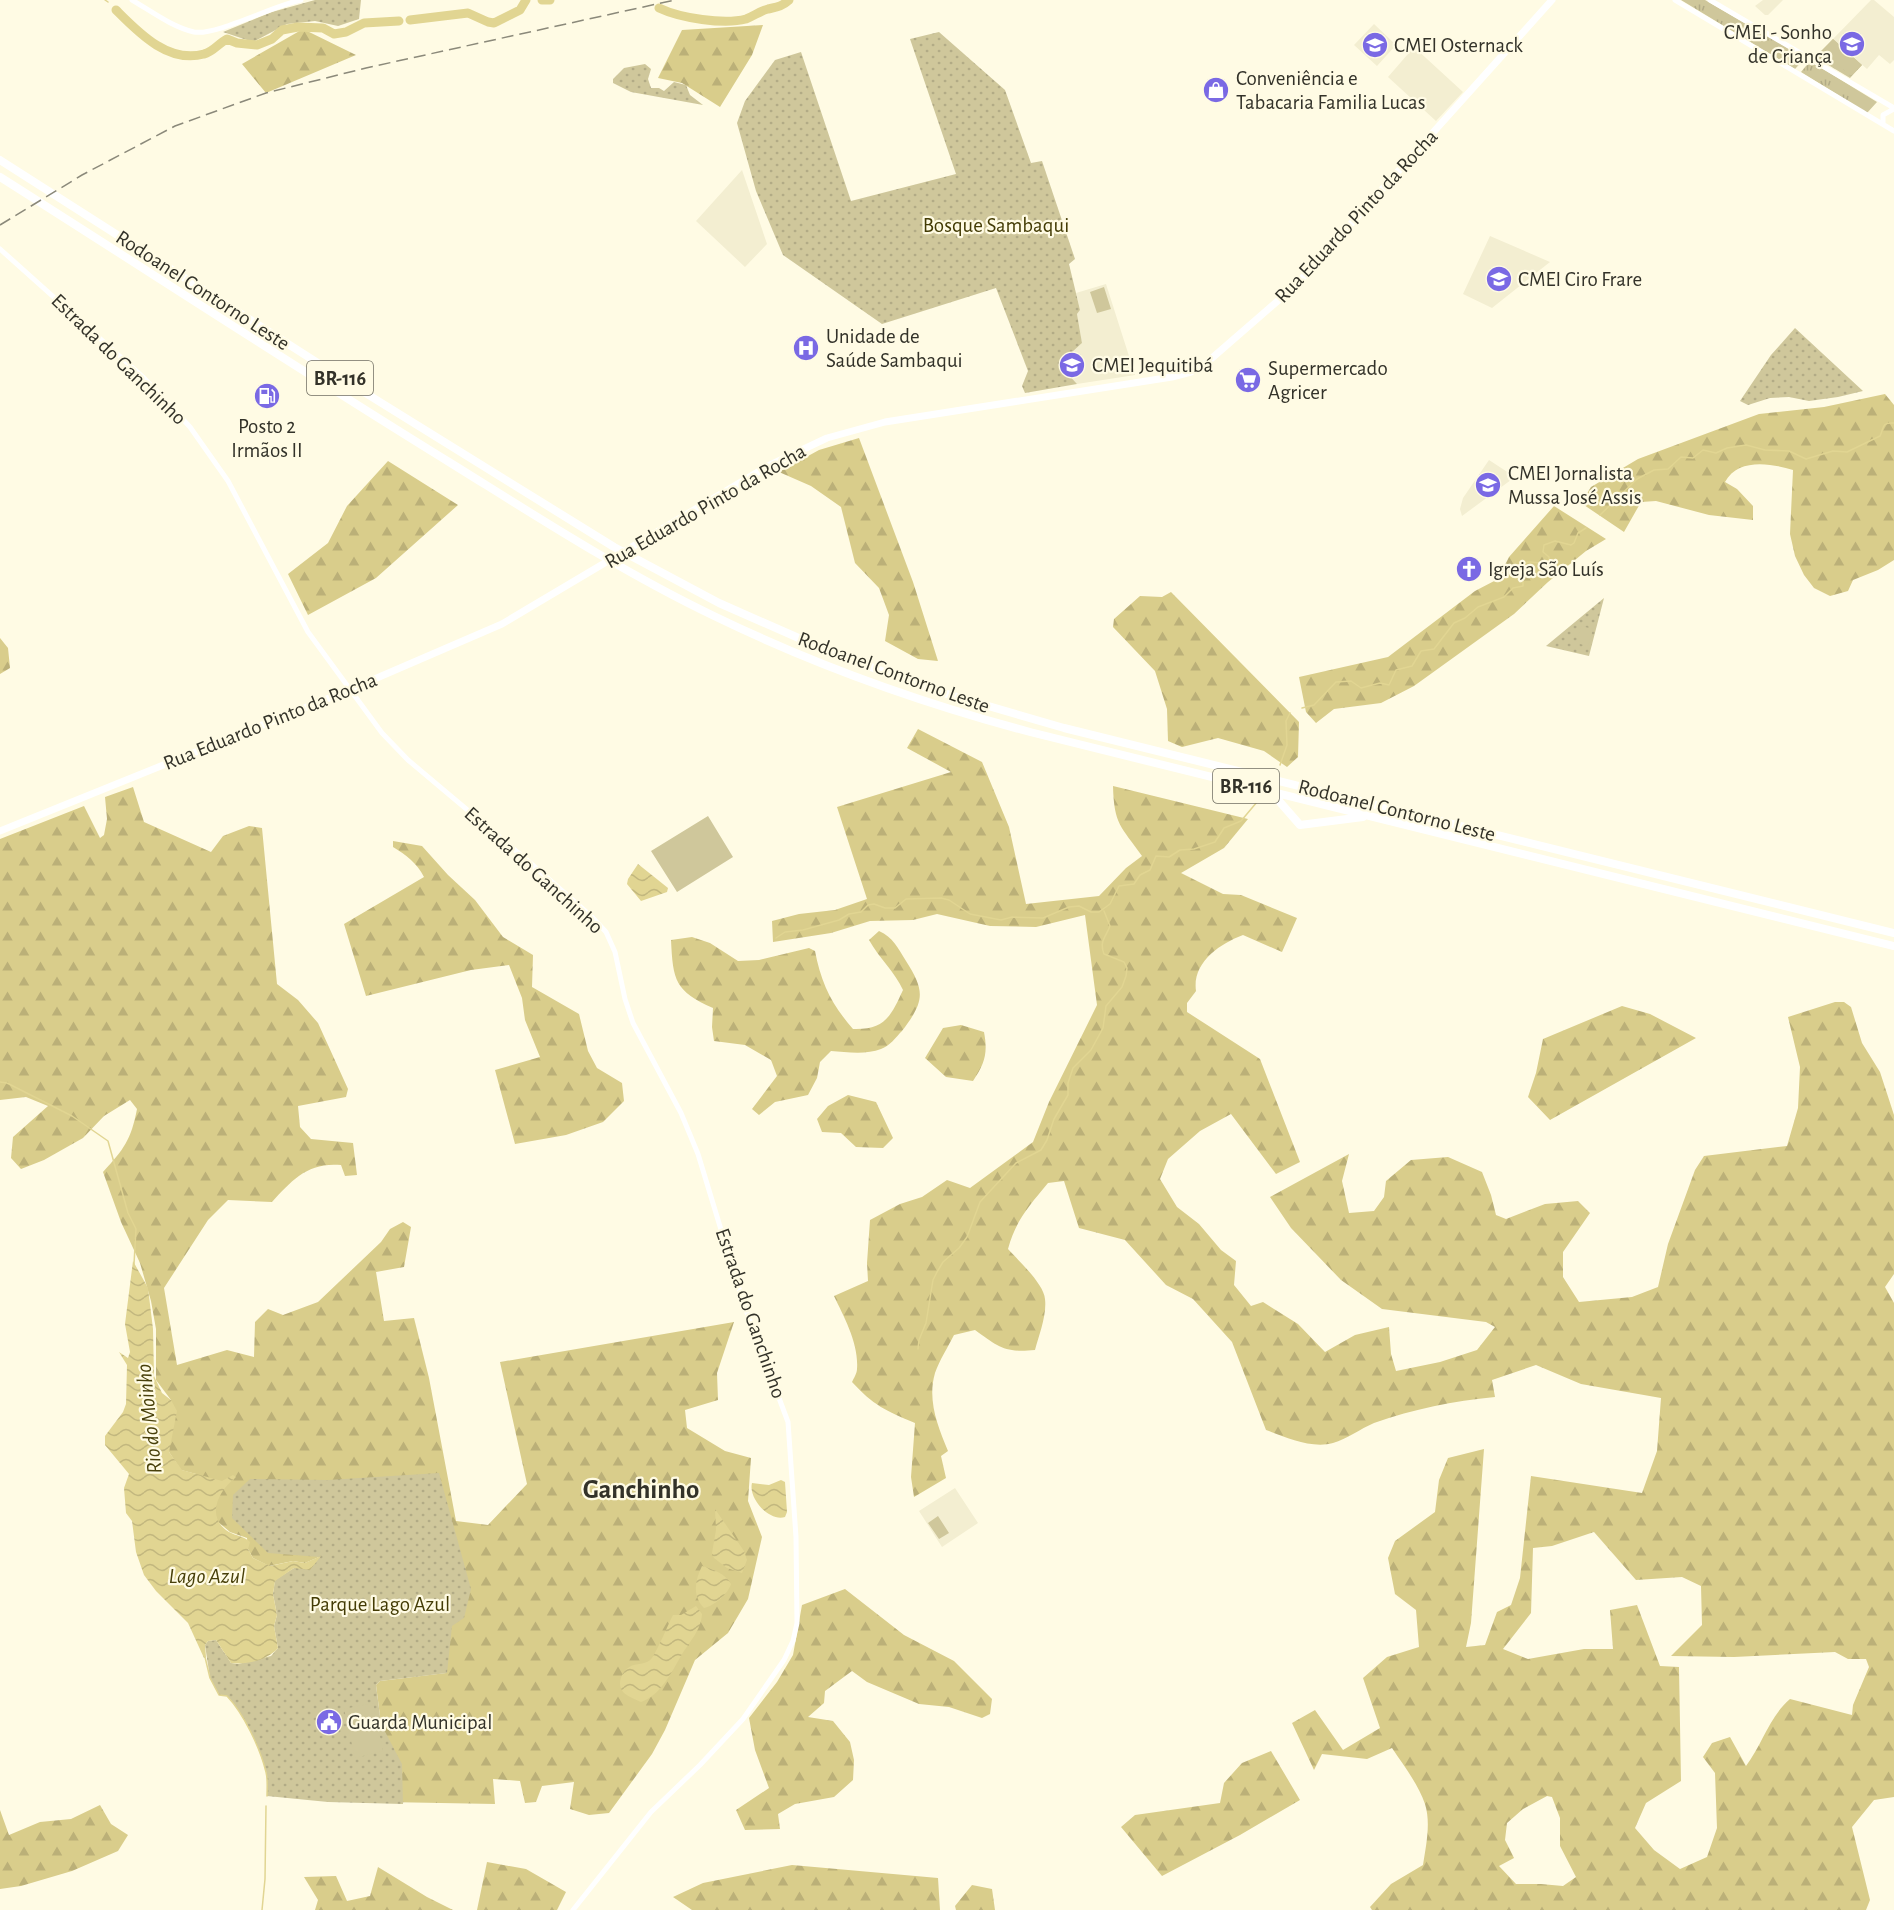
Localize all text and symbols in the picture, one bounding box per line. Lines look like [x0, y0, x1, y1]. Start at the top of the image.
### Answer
place label: CMEI - Sonho de Criança [1724, 22, 1832, 67]
school or university icon: CMEI - Sonho de Criança [1837, 29, 1867, 59]
school or university icon: CMEI Osternack [1360, 30, 1390, 60]
place label: CMEI Osternack [1394, 35, 1523, 56]
place label: Conveniência e Tabacaria Familia Lucas [1236, 68, 1426, 113]
shop icon: Conveniência e Tabacaria Familia Lucas [1201, 75, 1231, 105]
street label: Rua Eduardo Pinto da Rocha [1271, 126, 1442, 307]
park label: Bosque Sambaqui [923, 215, 1069, 236]
street label: Rodoanel Contorno Leste [112, 226, 293, 354]
school or university icon: CMEI Ciro Frare [1484, 264, 1514, 294]
place label: CMEI Ciro Frare [1518, 269, 1642, 290]
street label: Estrada do Ganchinho [47, 290, 190, 429]
place label: Unidade de Saúde Sambaqui [826, 326, 963, 371]
hospital icon: Unidade de Saúde Sambaqui [791, 333, 821, 363]
school or university icon: CMEI Jequitibá [1057, 350, 1087, 380]
place label: CMEI Jequitibá [1092, 355, 1214, 376]
place label: Supermercado Agricer [1268, 358, 1388, 403]
road number: BR-116 [307, 361, 373, 395]
supermarket icon: Supermercado Agricer [1233, 365, 1263, 395]
fuel station icon: Posto 2 Irmãos II [252, 381, 282, 411]
place label: Posto 2 Irmãos II [231, 416, 303, 461]
street label: Rua Eduardo Pinto da Rocha [601, 440, 810, 573]
place label: CMEI Jornalista Mussa José Assis [1508, 463, 1641, 508]
school or university icon: CMEI Jornalista Mussa José Assis [1473, 470, 1503, 500]
church icon: Igreja São Luís [1454, 554, 1484, 584]
place label: Igreja São Luís [1488, 559, 1604, 580]
street label: Rodoanel Contorno Leste [795, 628, 993, 717]
street label: Rua Eduardo Pinto da Rocha [160, 669, 380, 774]
road number: BR-116 [1213, 769, 1279, 803]
street label: Rodoanel Contorno Leste [1296, 776, 1498, 845]
street label: Estrada do Ganchinho [460, 803, 607, 938]
street label: Estrada do Ganchinho [712, 1225, 789, 1401]
water label: Rio do Moinho [132, 1363, 166, 1475]
district label: Ganchinho [583, 1476, 699, 1503]
water label: Lago Azul [169, 1565, 245, 1587]
park label: Parque Lago Azul [310, 1594, 450, 1615]
public building icon: Guarda Municipal [314, 1707, 344, 1737]
place label: Guarda Municipal [348, 1712, 493, 1733]

